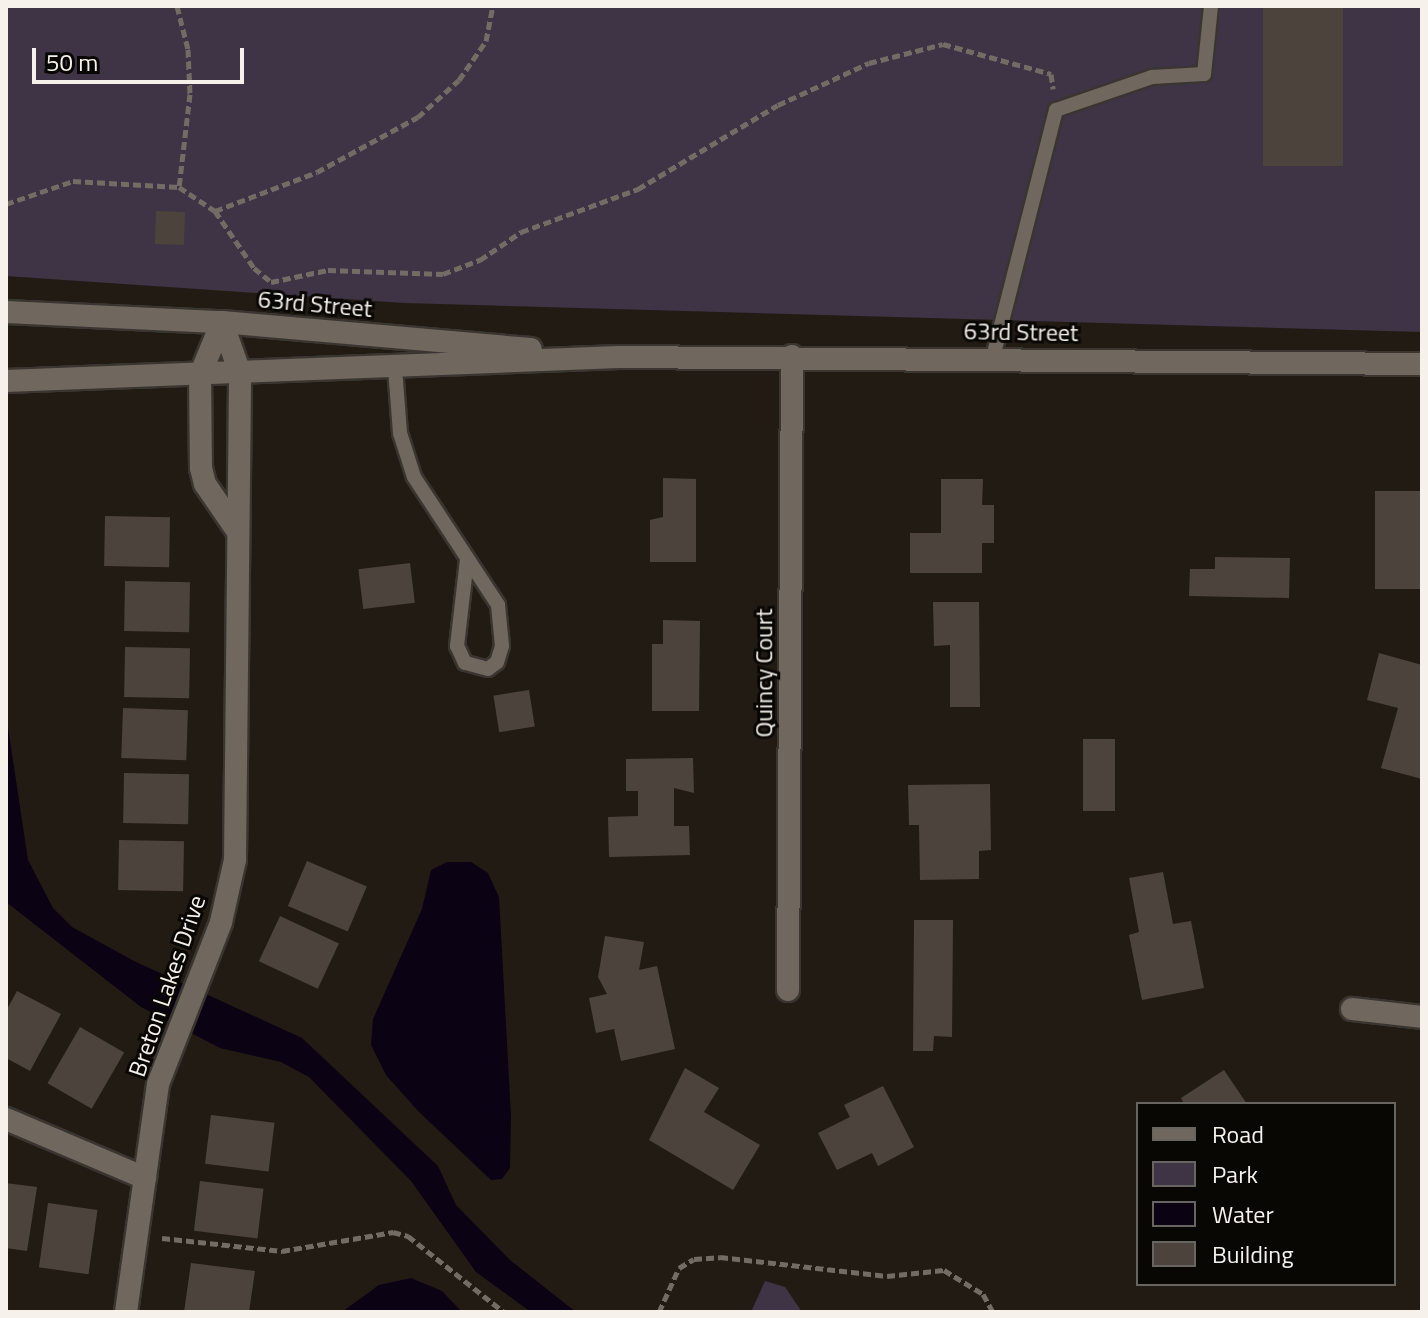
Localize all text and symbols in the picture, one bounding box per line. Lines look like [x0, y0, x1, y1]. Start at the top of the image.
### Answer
scale bar [36, 32, 248, 82]
text: 50 m [46, 44, 98, 80]
street label: 63rd Street [257, 285, 373, 323]
street label: 63rd Street [963, 317, 1079, 347]
street label: Quincy Court [750, 608, 778, 738]
street label: Breton Lakes Drive [122, 892, 212, 1080]
legend [1136, 1102, 1396, 1286]
text: Road [1212, 1116, 1264, 1152]
text: Park [1212, 1156, 1258, 1192]
text: Water [1212, 1196, 1274, 1232]
text: Building [1212, 1236, 1294, 1272]

